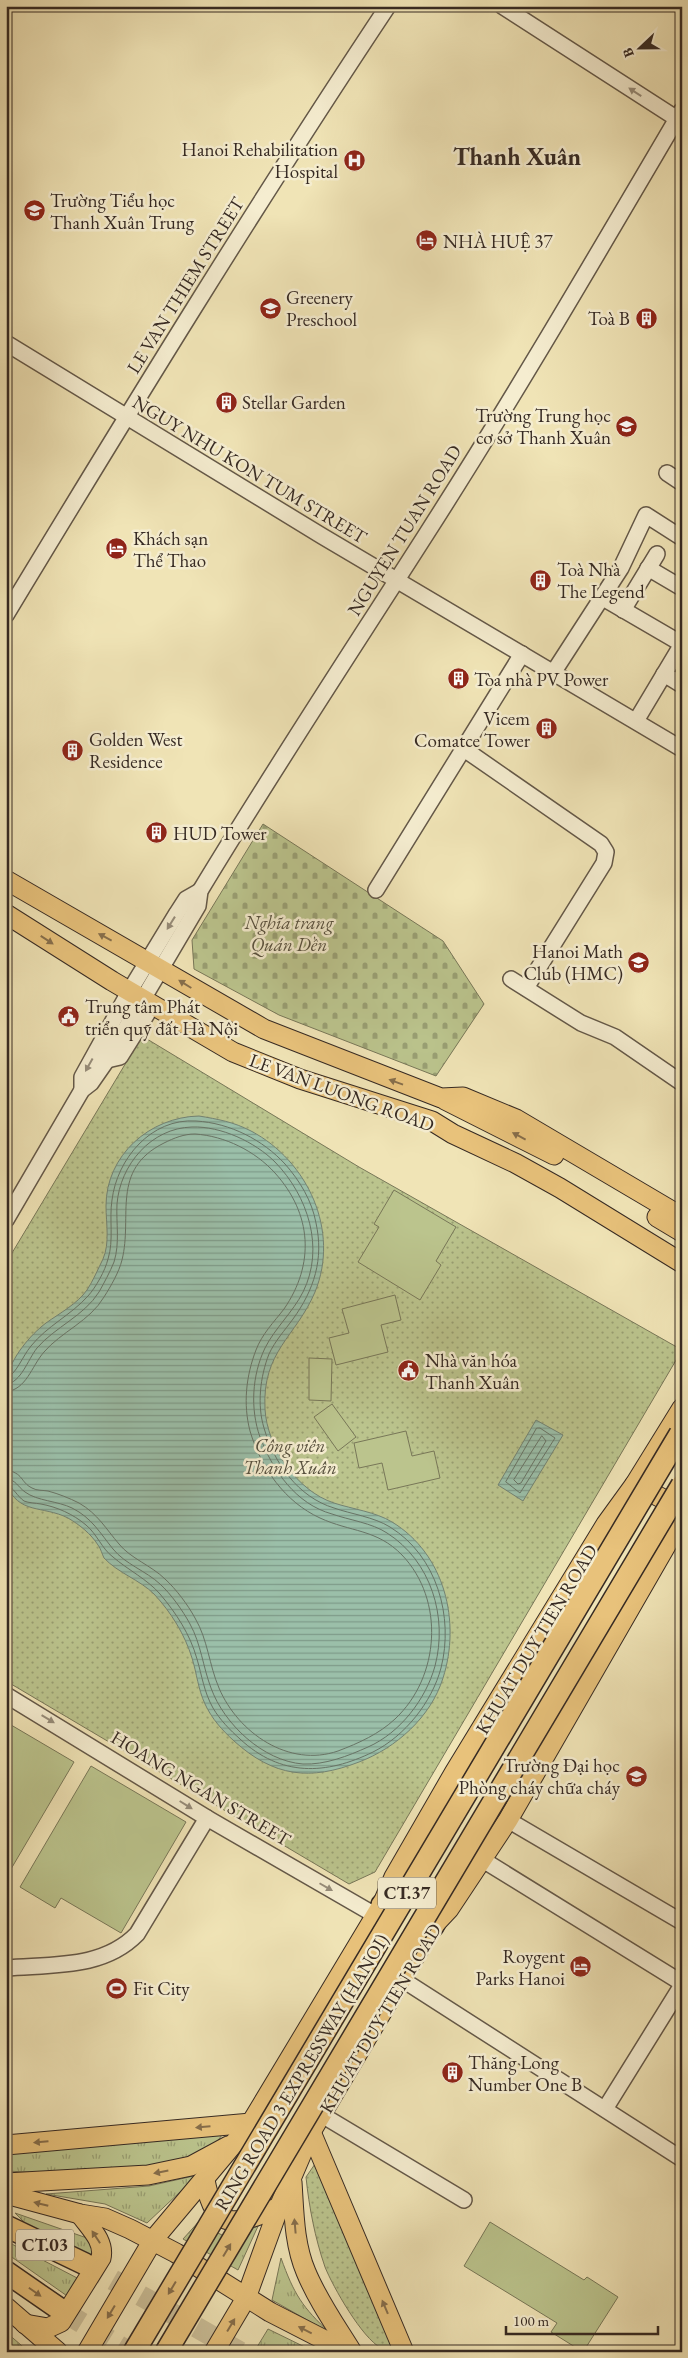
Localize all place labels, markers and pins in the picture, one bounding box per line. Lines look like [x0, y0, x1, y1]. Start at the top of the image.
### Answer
place label: Hanoi Rehabilitation Hospital [182, 137, 338, 184]
hospital icon: Hanoi Rehabilitation Hospital [342, 148, 366, 172]
place label: Trường Tiểu học Thanh Xuân Trung [50, 188, 195, 235]
school or university icon: Trường Tiểu học Thanh Xuân Trung [22, 199, 46, 223]
hotel icon: NHÀ HUỆ 37 [415, 229, 439, 253]
place label: NHÀ HUỆ 37 [443, 229, 553, 254]
place label: Greenery Preschool [286, 285, 357, 332]
school or university icon: Greenery Preschool [258, 296, 282, 320]
place label: Toà B [588, 306, 630, 331]
building icon: Toà B [634, 306, 658, 330]
building icon: Stellar Garden [214, 390, 238, 414]
place label: Stellar Garden [242, 390, 346, 415]
place label: Trường Trung học cơ sở Thanh Xuân [475, 403, 611, 450]
school or university icon: Trường Trung học cơ sở Thanh Xuân [615, 414, 639, 438]
place label: Khách sạn Thể Thao [133, 526, 208, 573]
hotel icon: Khách sạn Thể Thao [105, 537, 129, 561]
place label: Toà Nhà The Legend [557, 557, 645, 604]
building icon: Toà Nhà The Legend [529, 568, 553, 592]
building icon: Tòa nhà PV Power [446, 667, 470, 691]
place label: Tòa nhà PV Power [474, 667, 609, 692]
place label: Vicem Comatce Tower [414, 706, 531, 753]
building icon: Vicem Comatce Tower [534, 717, 558, 741]
place label: Golden West Residence [89, 727, 182, 774]
building icon: Golden West Residence [61, 738, 85, 762]
building icon: HUD Tower [145, 821, 169, 845]
place label: HUD Tower [173, 821, 267, 846]
place label: Hanoi Math Club (HMC) [523, 939, 623, 986]
school or university icon: Hanoi Math Club (HMC) [627, 950, 651, 974]
place label: Trung tâm Phát triển quỹ đất Hà Nội [85, 994, 238, 1041]
public building icon: Trung tâm Phát triển quỹ đất Hà Nội [57, 1005, 81, 1029]
place label: Nhà văn hóa Thanh Xuân [425, 1348, 520, 1395]
public building icon: Nhà văn hóa Thanh Xuân [397, 1359, 421, 1383]
place label: Trường Đại học Phòng cháy chữa cháy [458, 1753, 621, 1800]
school or university icon: Trường Đại học Phòng cháy chữa cháy [624, 1764, 648, 1788]
place label: Roygent Parks Hanoi [476, 1944, 565, 1991]
hotel icon: Roygent Parks Hanoi [569, 1955, 593, 1979]
sports icon: Fit City [105, 1976, 129, 2000]
place label: Fit City [133, 1976, 190, 2001]
place label: Thăng Long Number One B [468, 2050, 582, 2097]
building icon: Thăng Long Number One B [440, 2061, 464, 2085]

